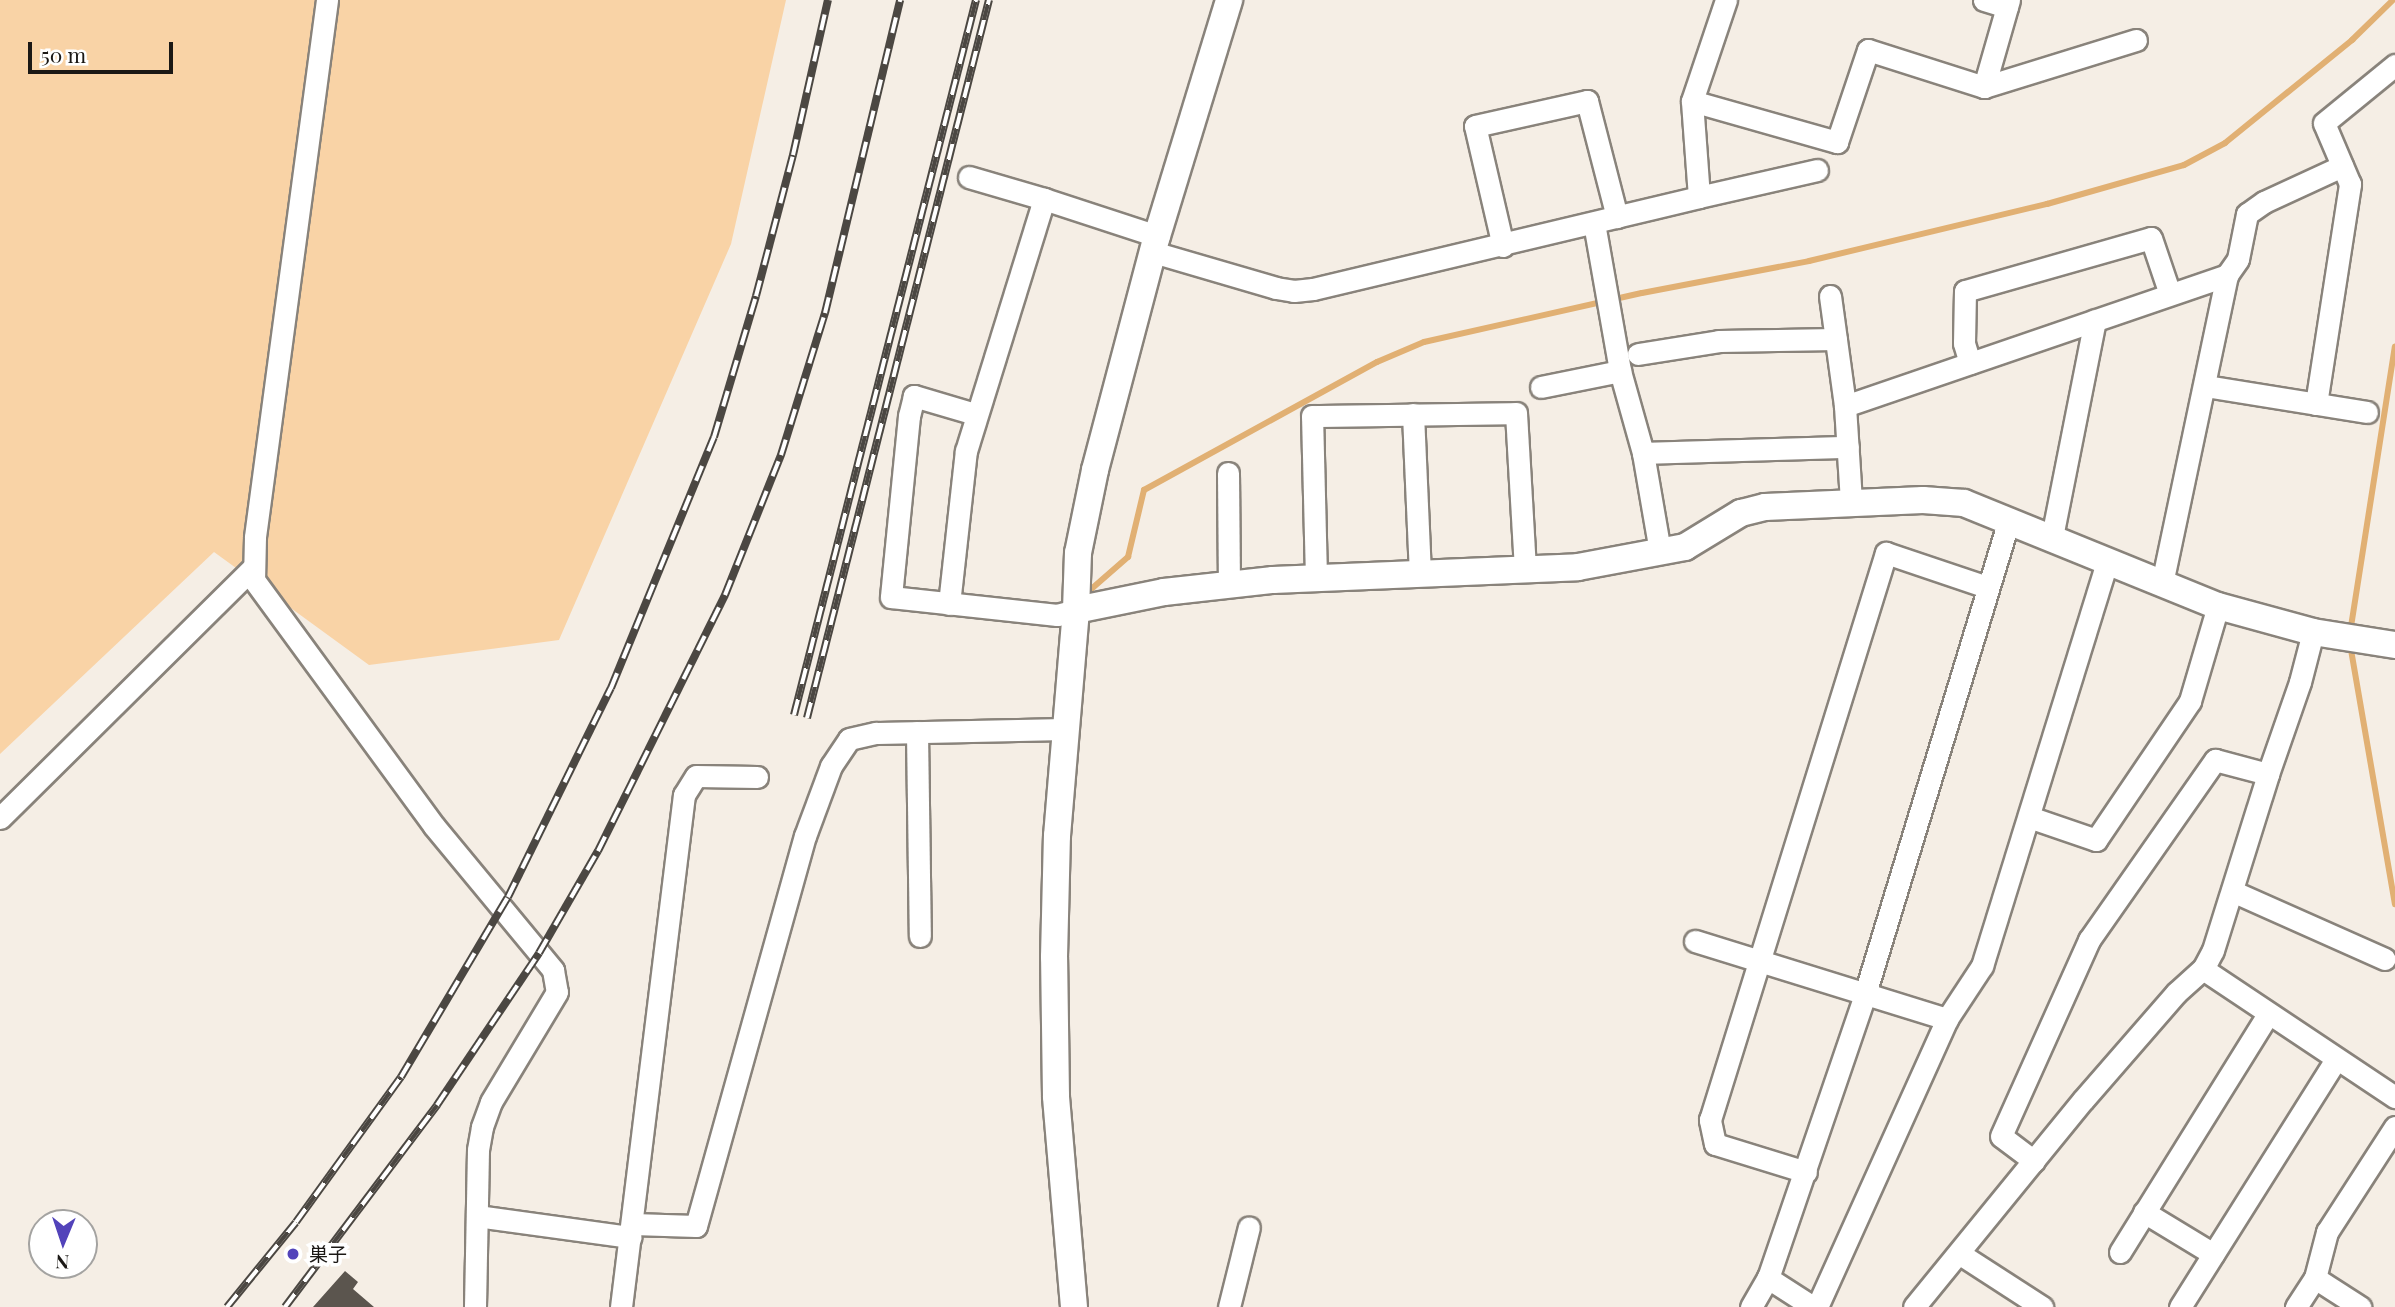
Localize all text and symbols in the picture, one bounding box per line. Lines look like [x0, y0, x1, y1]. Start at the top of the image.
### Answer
scale bar [32, 28, 177, 72]
text: 50 m [41, 40, 86, 68]
north arrow [28, 1209, 98, 1279]
place label: 巣子 [309, 1243, 347, 1265]
marker: 巣子 [283, 1244, 303, 1264]
text: N [55, 1250, 70, 1276]

